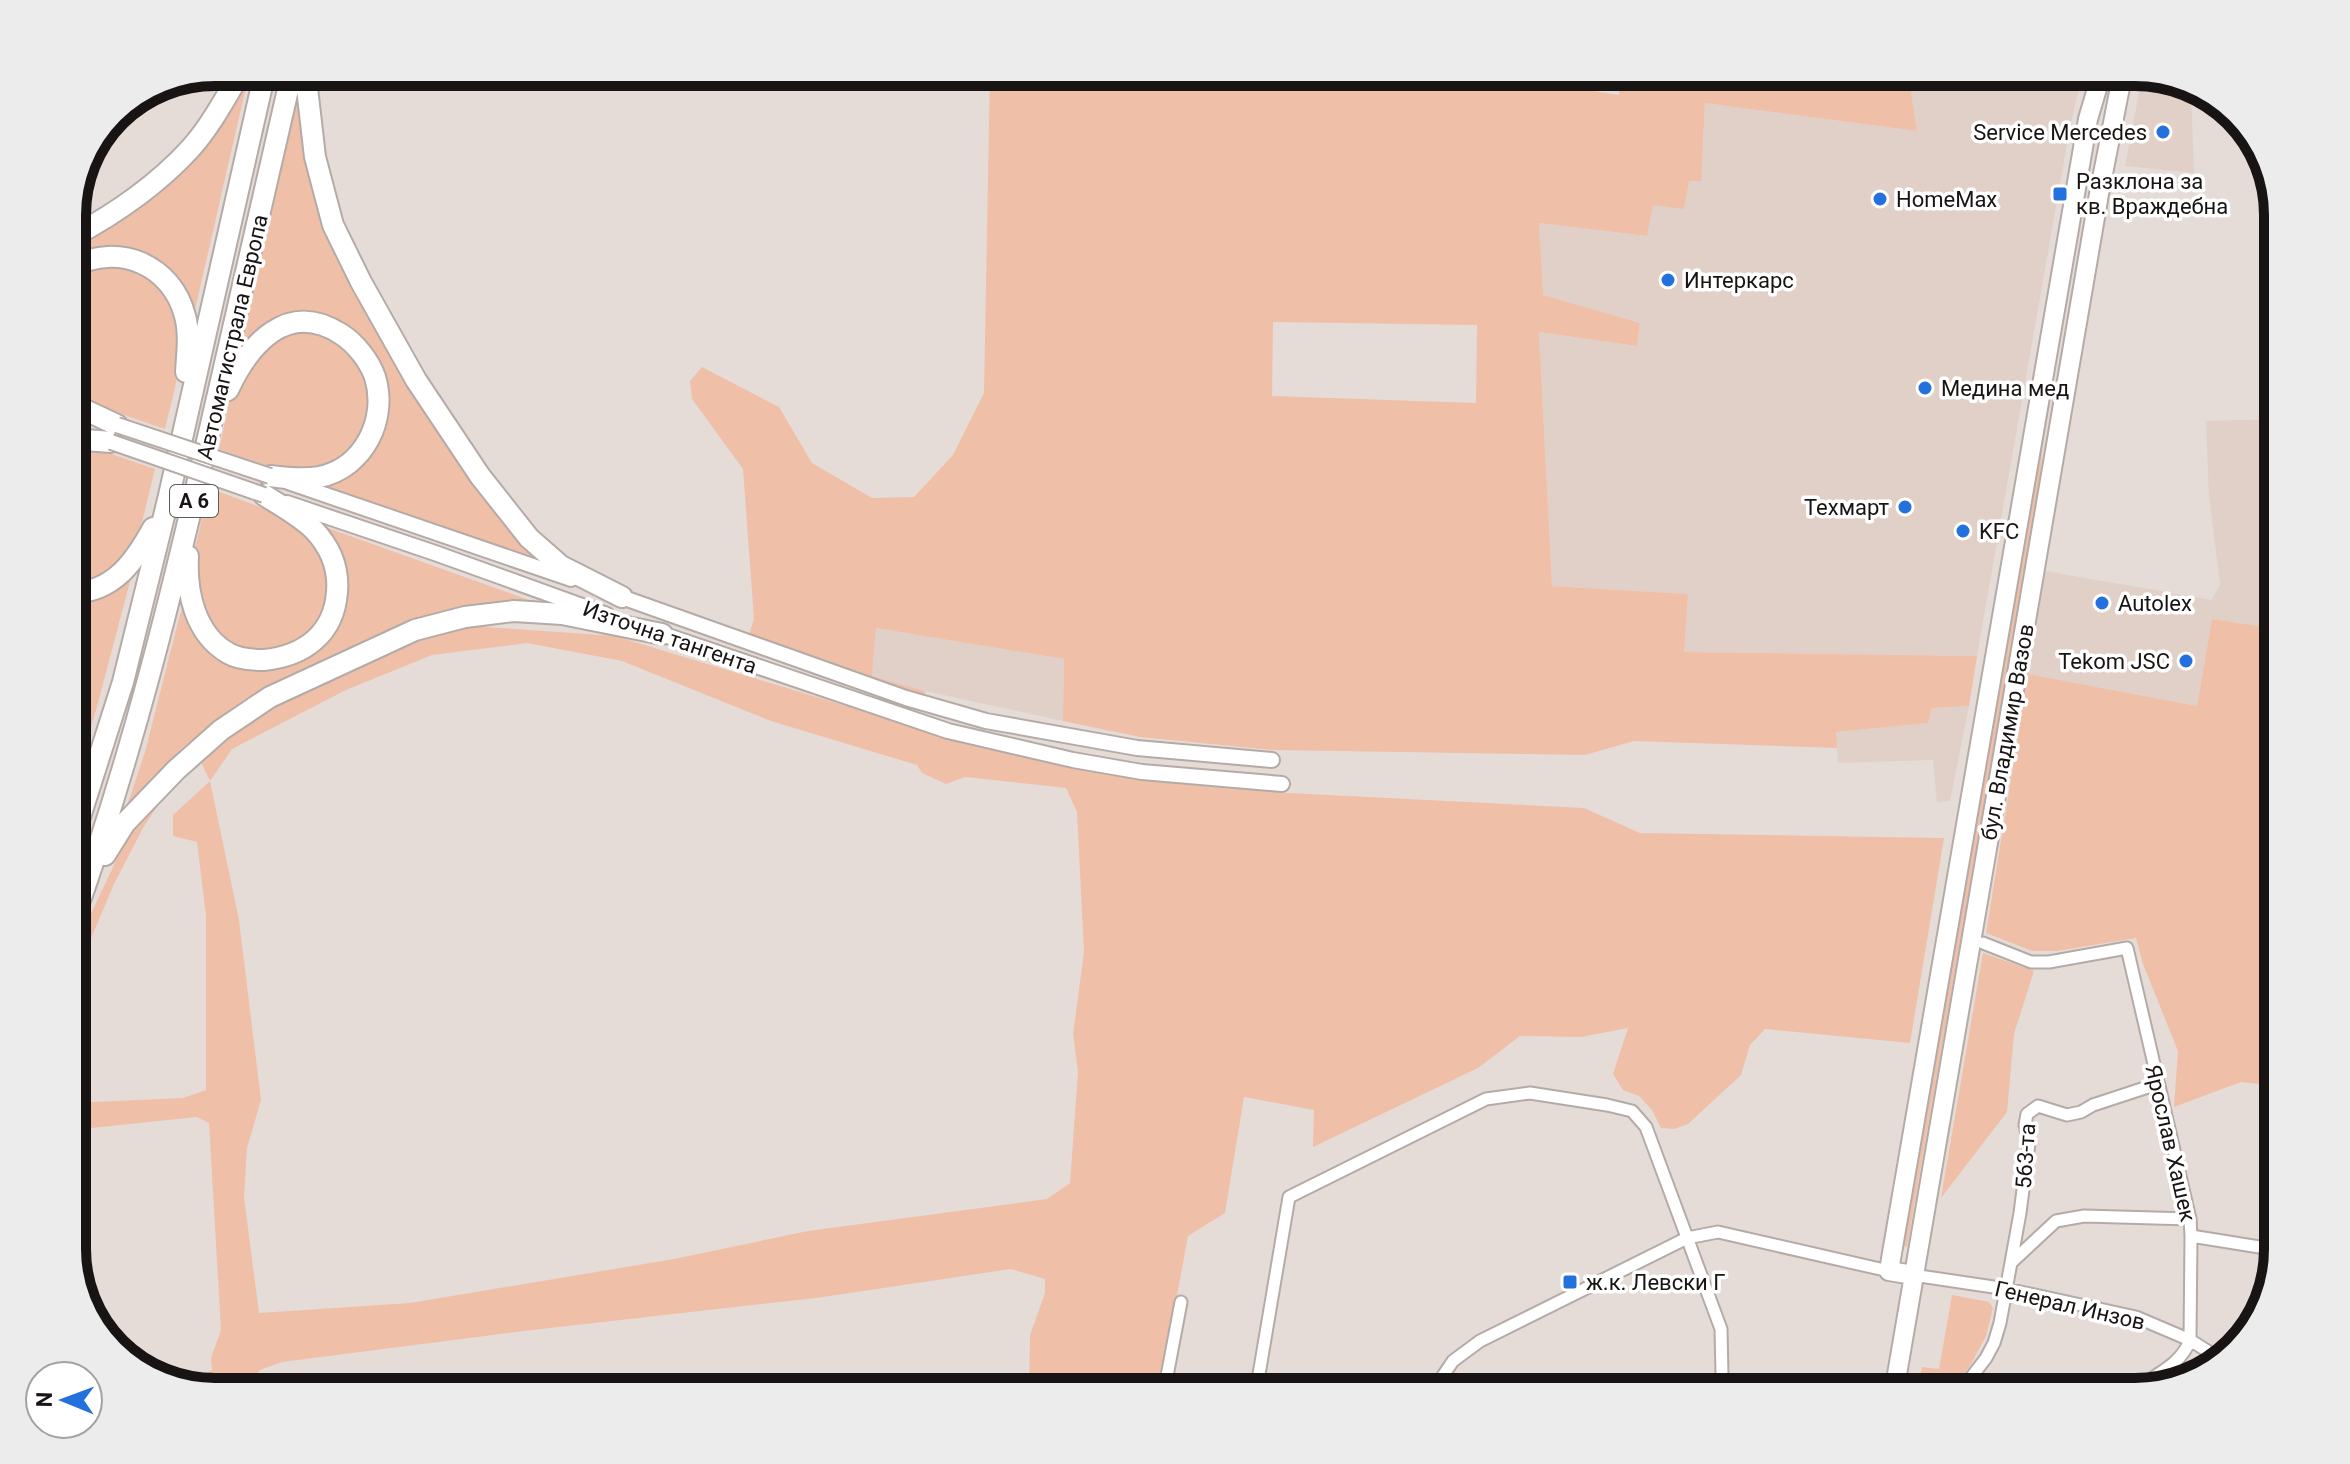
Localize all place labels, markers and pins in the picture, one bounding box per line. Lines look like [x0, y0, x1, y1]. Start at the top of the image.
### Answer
place label: Service Mercedes [1973, 120, 2147, 145]
marker: Service Mercedes [2154, 123, 2172, 141]
place label: Разклона за кв. Враждебна [2076, 169, 2228, 219]
marker: Разклона за кв. Враждебна [2051, 185, 2069, 203]
place label: HomeMax [1896, 187, 1997, 212]
marker: HomeMax [1871, 190, 1889, 208]
place label: Интеркарс [1684, 268, 1794, 293]
marker: Интеркарс [1659, 271, 1677, 289]
place label: Медина мед [1941, 376, 2069, 401]
marker: Медина мед [1916, 379, 1934, 397]
place label: Техмарт [1804, 495, 1889, 520]
marker: Техмарт [1896, 498, 1914, 516]
place label: KFC [1979, 519, 2019, 544]
marker: KFC [1954, 522, 1972, 540]
place label: Autolex [2118, 591, 2192, 616]
marker: Autolex [2093, 594, 2111, 612]
place label: Tekom JSC [2058, 649, 2170, 674]
marker: Tekom JSC [2177, 652, 2195, 670]
place label: ж.к. Левски Г [1586, 1270, 1725, 1295]
marker: ж.к. Левски Г [1561, 1273, 1579, 1291]

